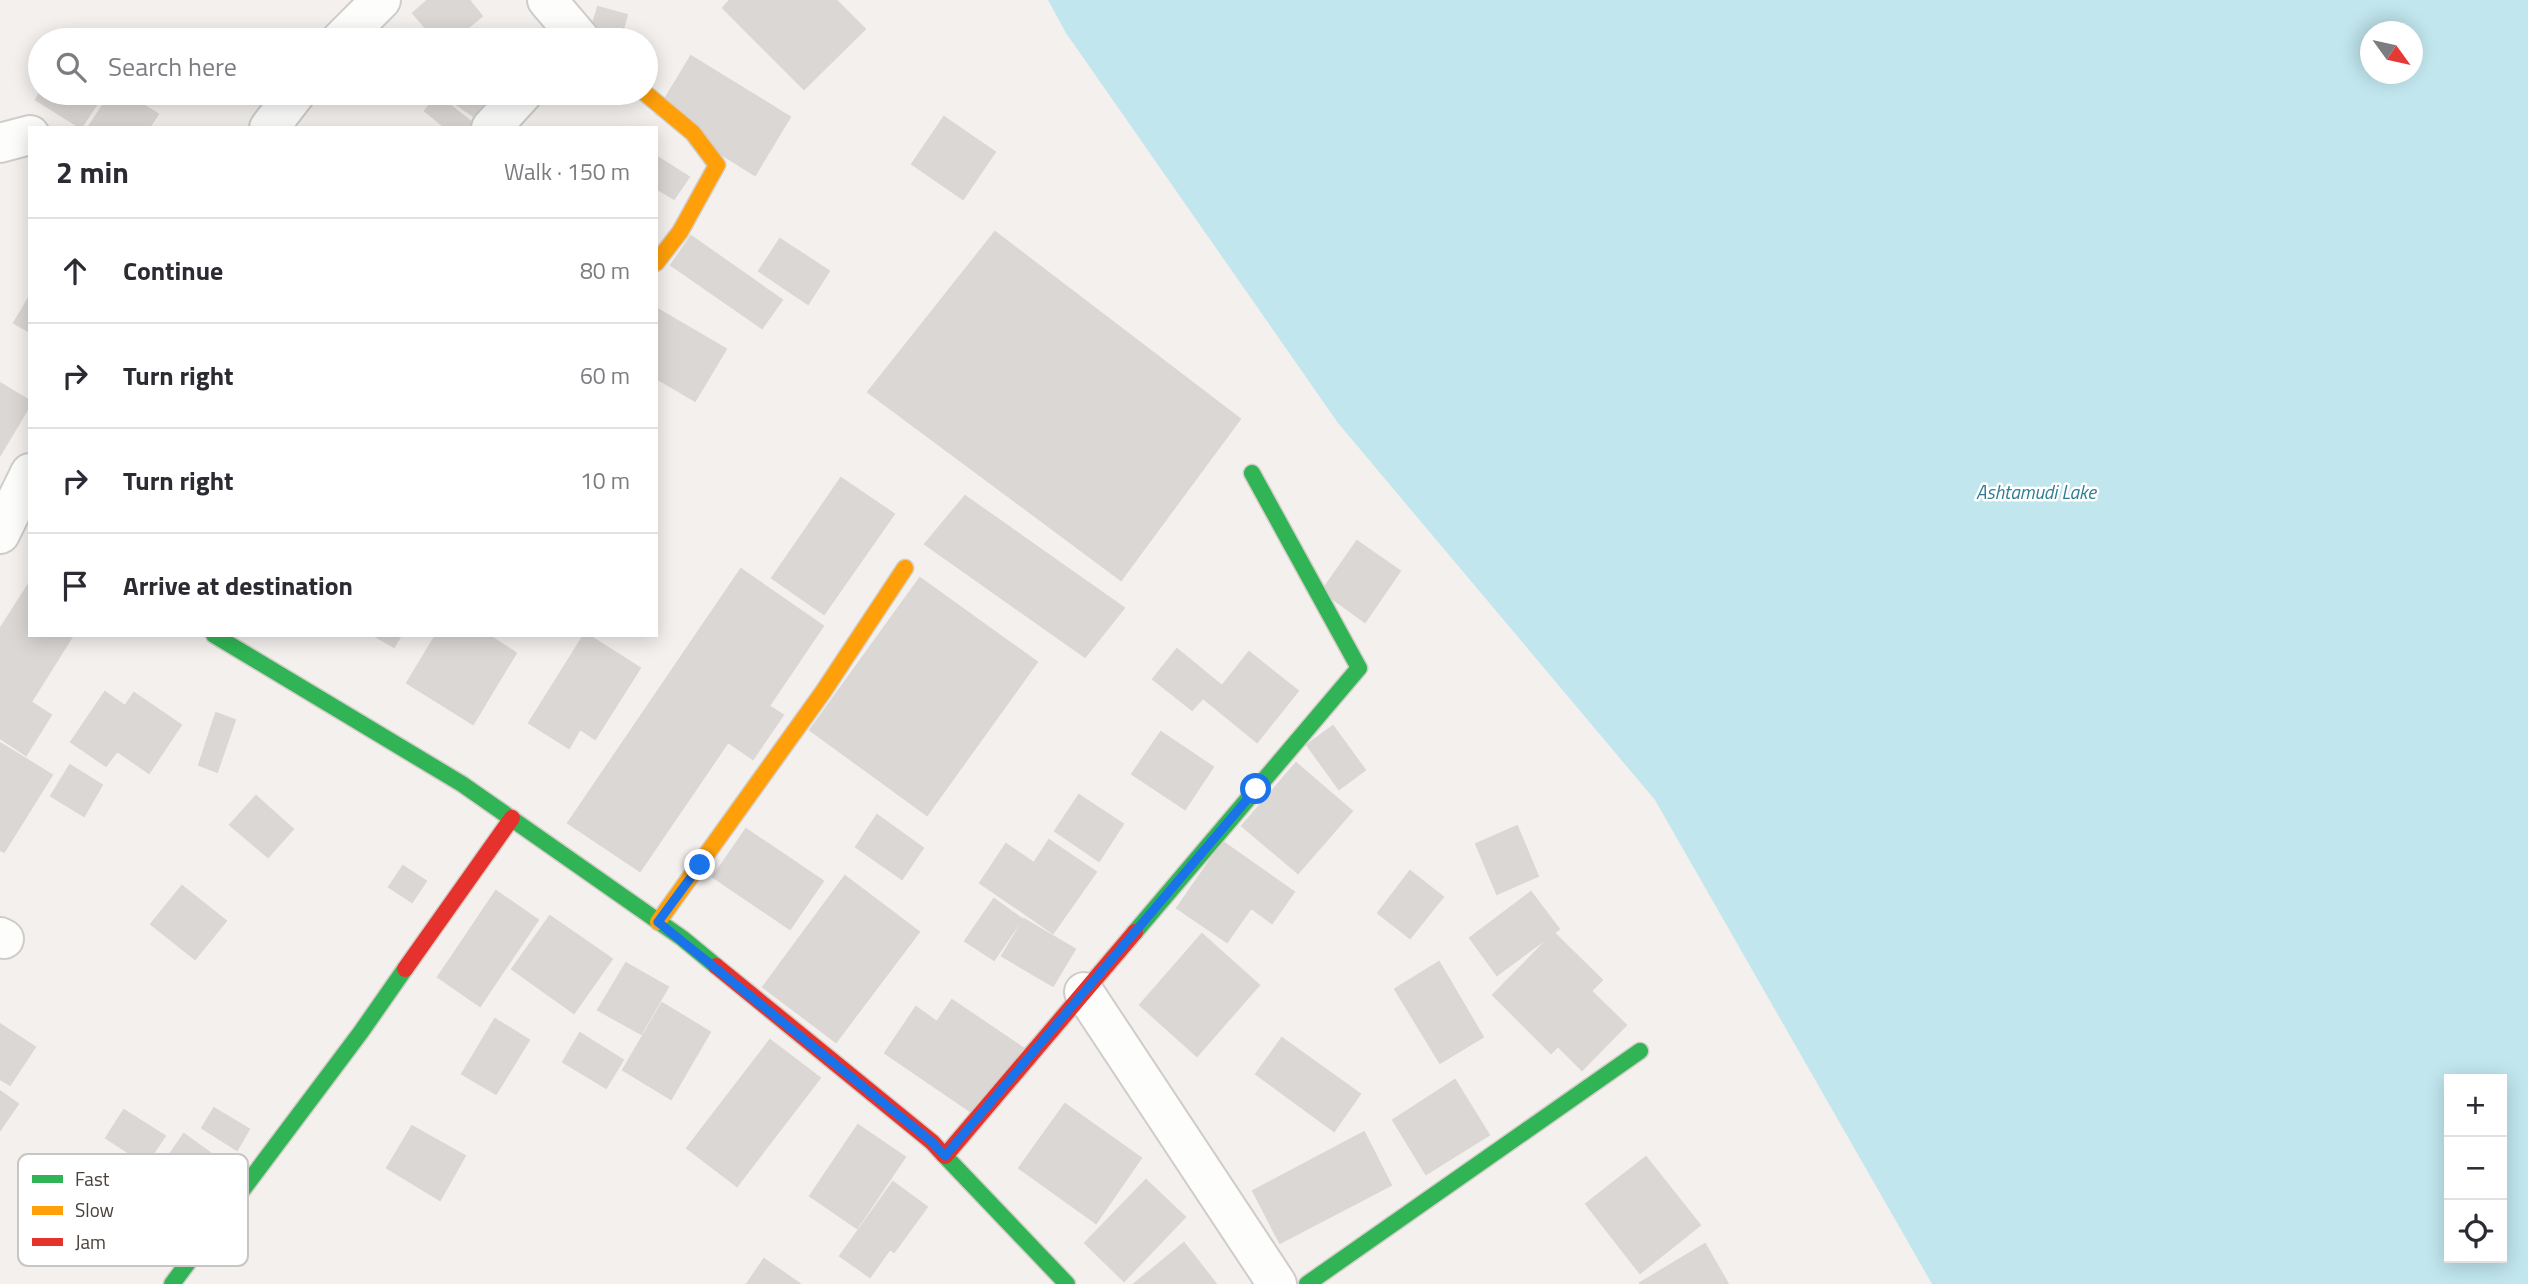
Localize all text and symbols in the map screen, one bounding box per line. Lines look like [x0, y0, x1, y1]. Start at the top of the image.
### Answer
north arrow [2360, 21, 2423, 84]
search box [28, 28, 658, 105]
text: Search here [108, 47, 237, 86]
icon: search [52, 48, 90, 86]
text: 2 min [56, 149, 129, 195]
text: Walk · 150 m [504, 154, 630, 189]
text: Continue [123, 251, 223, 290]
icon: ahead [56, 252, 94, 290]
text: 80 m [580, 253, 630, 288]
text: Turn right [123, 356, 234, 395]
icon: right [56, 357, 94, 395]
text: 60 m [580, 358, 630, 393]
text: Turn right [123, 461, 234, 500]
icon: right [56, 462, 94, 500]
text: 10 m [580, 463, 630, 498]
water label: Ashtamudi Lake [1976, 477, 2097, 506]
text: Arrive at destination [123, 566, 353, 605]
icon: arrive [56, 567, 94, 605]
route start [1240, 773, 1271, 804]
route end [684, 849, 715, 880]
map controls [2444, 1074, 2507, 1263]
button: + [2444, 1074, 2507, 1137]
button: − [2444, 1137, 2507, 1200]
legend [18, 1154, 248, 1266]
text: Fast [75, 1164, 110, 1193]
text: Slow [75, 1195, 114, 1224]
button: locate [2444, 1200, 2507, 1263]
text: Jam [75, 1227, 106, 1256]

